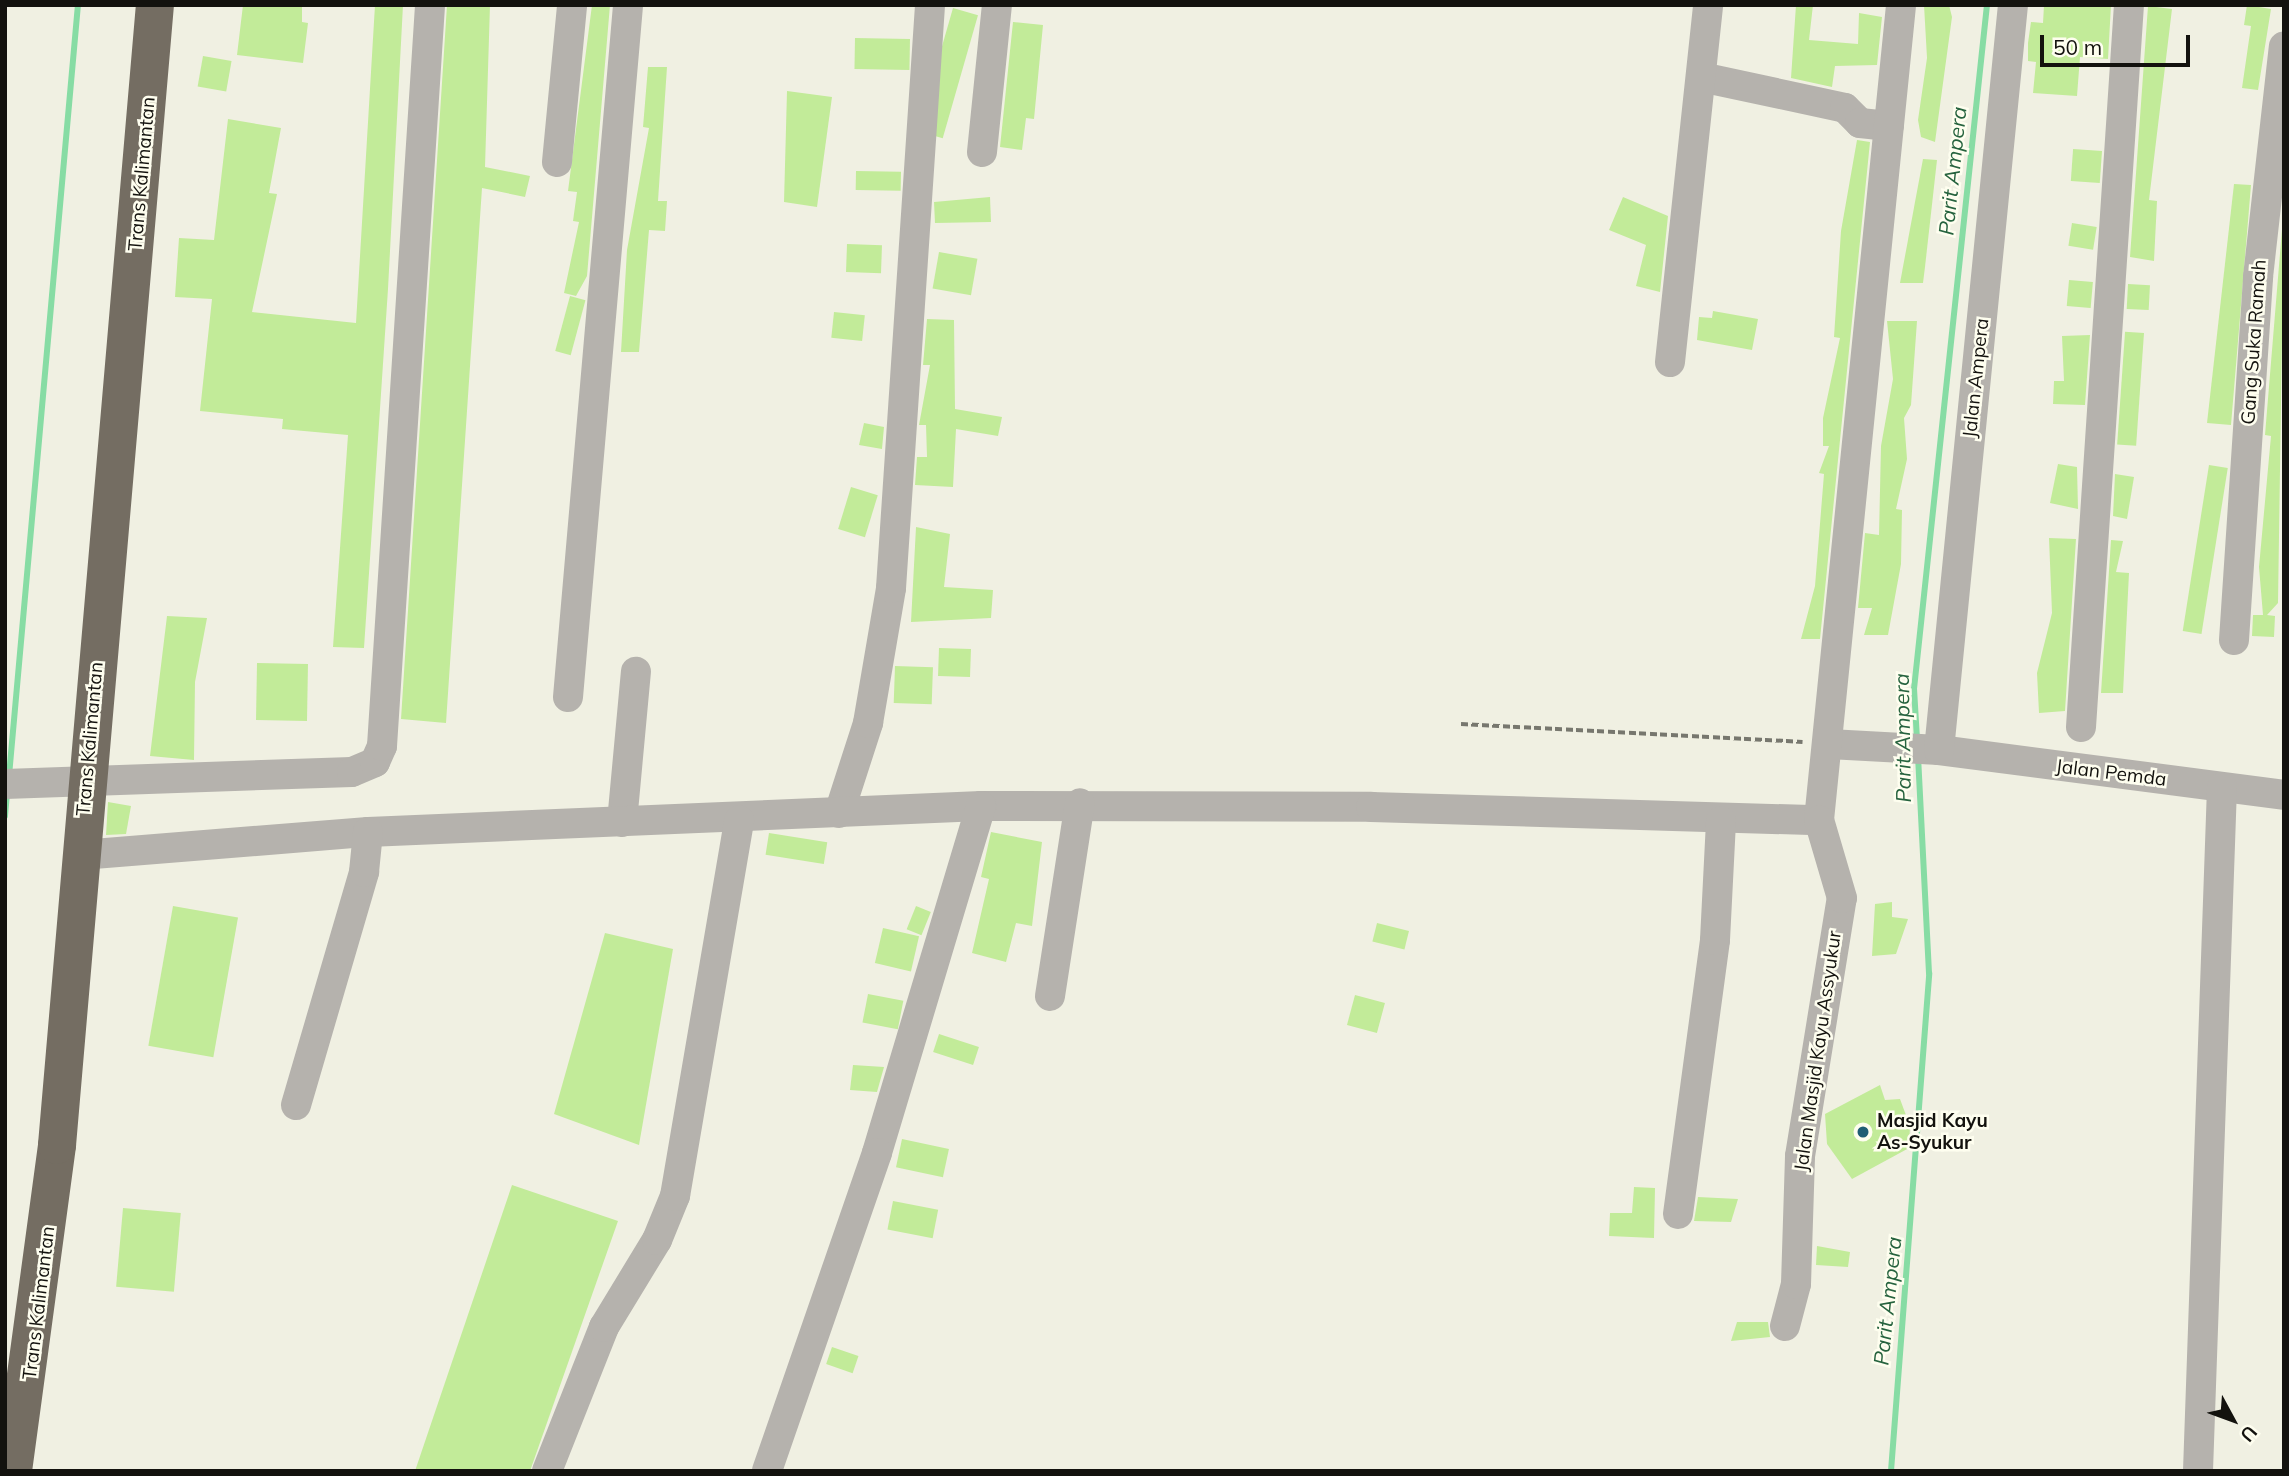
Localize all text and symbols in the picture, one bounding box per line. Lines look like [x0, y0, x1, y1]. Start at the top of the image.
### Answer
scale bar [2044, 21, 2194, 65]
text: 50 m [2053, 34, 2102, 60]
street label: Trans Kalimantan [124, 96, 160, 252]
water label: Parit Ampera [1933, 105, 1971, 237]
street label: Gang Suka Ramah [2237, 259, 2271, 425]
street label: Jalan Ampera [1958, 317, 1994, 439]
street label: Trans Kalimantan [72, 661, 108, 817]
water label: Parit Ampera [1888, 673, 1916, 803]
street label: Jalan Pemda [2054, 755, 2168, 791]
street label: Jalan Masjid Kayu Assyukur [1790, 929, 1846, 1173]
place label: Masjid Kayu As-Syukur [1877, 1110, 1988, 1154]
marker: Masjid Kayu As-Syukur [1855, 1124, 1871, 1140]
street label: Trans Kalimantan [18, 1225, 60, 1381]
water label: Parit Ampera [1868, 1235, 1906, 1367]
north arrow [2198, 1385, 2268, 1455]
text: U [2235, 1421, 2263, 1447]

